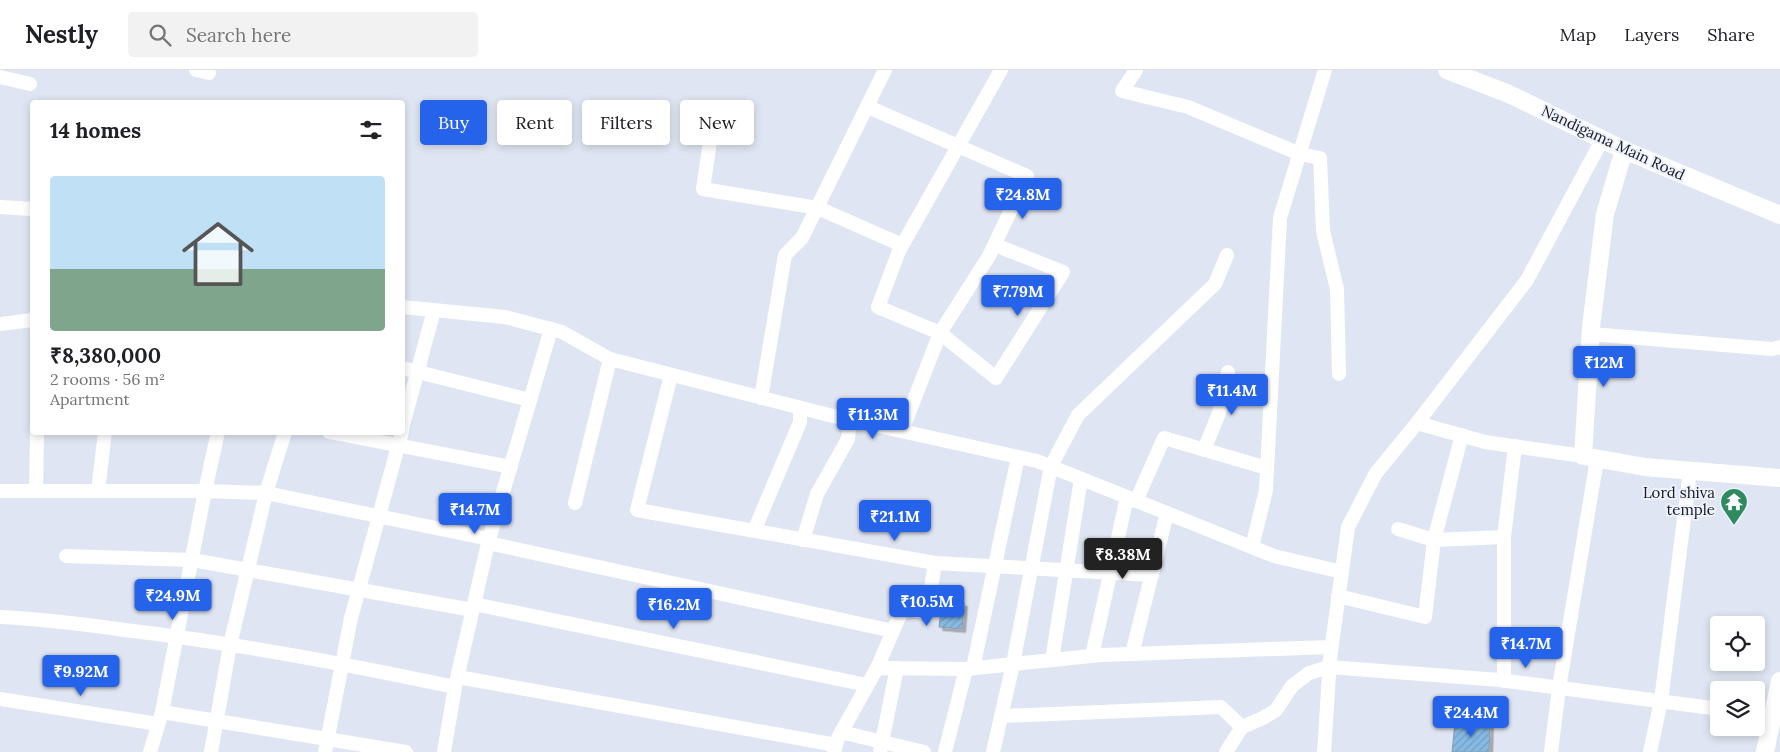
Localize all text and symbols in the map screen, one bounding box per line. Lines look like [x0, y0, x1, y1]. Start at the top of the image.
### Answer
search box [128, 12, 478, 57]
text: Nestly [25, 19, 98, 50]
icon: search [146, 21, 174, 49]
text: Search here [186, 23, 291, 47]
text: Map [1560, 23, 1596, 46]
text: Layers [1624, 23, 1679, 46]
text: Share [1707, 23, 1755, 46]
chip: Buy [420, 100, 487, 145]
chip: Rent [497, 100, 572, 145]
chip: Filters [582, 100, 670, 145]
chip: New [680, 100, 754, 145]
street label: Nandigama Main Road [1538, 101, 1688, 184]
icon: filters [357, 116, 385, 144]
text: 14 homes [50, 117, 141, 144]
pin: ₹24.8M [982, 178, 1064, 220]
text: ₹24.8M [996, 184, 1050, 204]
icon: home [173, 209, 263, 299]
pin: ₹7.79M [977, 274, 1059, 317]
text: ₹7.79M [992, 281, 1044, 301]
text: ₹8,380,000 [50, 342, 161, 369]
pin: ₹12M [1574, 346, 1634, 388]
text: ₹12M [1584, 352, 1624, 372]
text: 2 rooms · 56 m² [50, 369, 165, 389]
pin: ₹11.4M [1191, 374, 1273, 416]
text: ₹11.4M [1207, 380, 1257, 400]
text: Apartment [50, 389, 130, 409]
pin: ₹11.3M [832, 398, 914, 440]
text: ₹11.3M [848, 404, 898, 424]
place label: Lord shiva temple [1643, 483, 1715, 519]
temple icon: Lord shiva temple [1719, 487, 1749, 526]
pin: ₹14.7M [434, 492, 516, 535]
text: ₹14.7M [450, 499, 500, 519]
pin: ₹21.1M [854, 500, 936, 542]
text: ₹21.1M [870, 506, 920, 526]
pin: ₹8.38M [1082, 538, 1164, 580]
text: ₹8.38M [1095, 544, 1151, 564]
pin: ₹24.9M [132, 578, 214, 621]
pin: ₹10.5M [886, 584, 968, 627]
text: ₹24.9M [146, 585, 200, 605]
pin: ₹16.2M [633, 588, 715, 630]
text: ₹10.5M [900, 591, 954, 611]
text: ₹16.2M [648, 594, 700, 614]
map controls [1710, 616, 1765, 736]
button: locate [1710, 616, 1765, 671]
pin: ₹14.7M [1485, 626, 1567, 669]
text: ₹14.7M [1501, 633, 1551, 653]
pin: ₹9.92M [40, 654, 122, 697]
text: ₹9.92M [53, 661, 109, 681]
button: layers [1710, 681, 1765, 736]
pin: ₹24.4M [1430, 696, 1512, 738]
text: ₹24.4M [1444, 702, 1498, 722]

